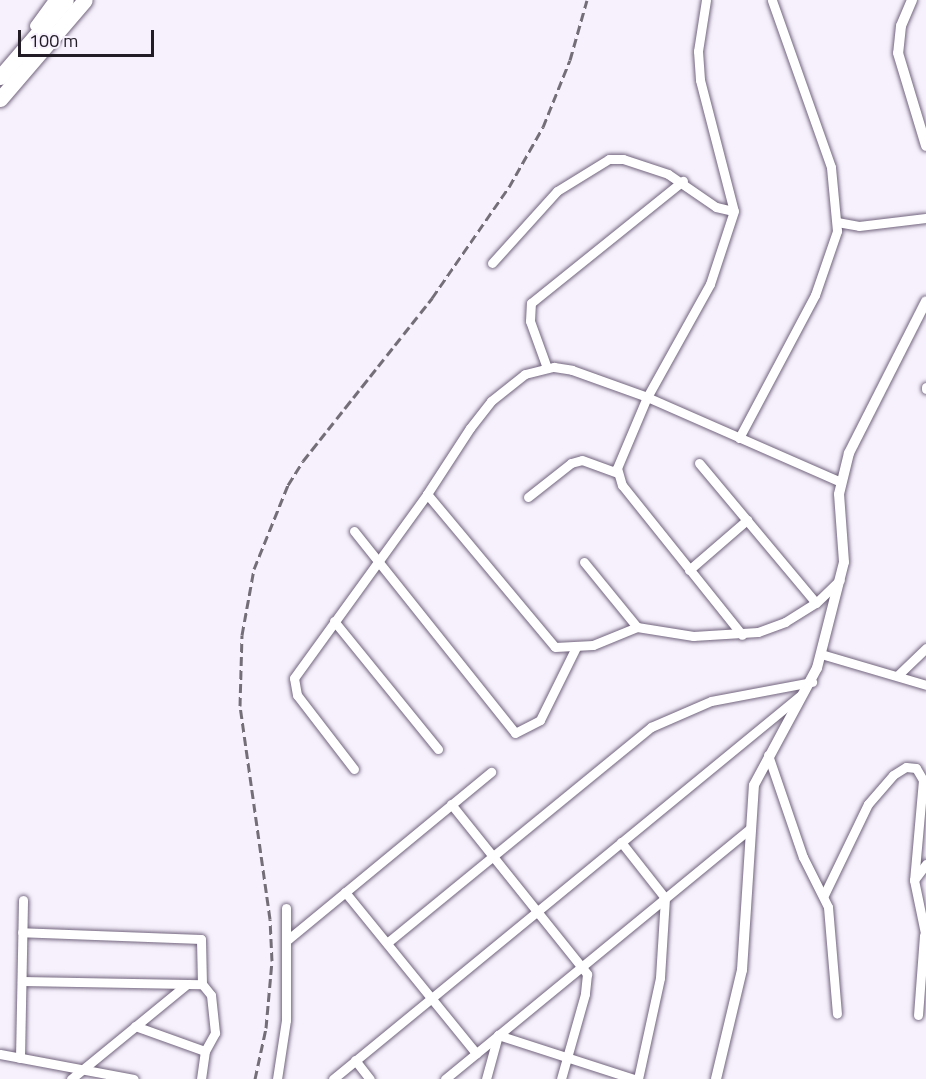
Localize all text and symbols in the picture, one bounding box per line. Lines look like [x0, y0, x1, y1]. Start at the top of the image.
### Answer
scale bar [21, 18, 158, 56]
text: 100 m [29, 27, 78, 54]

